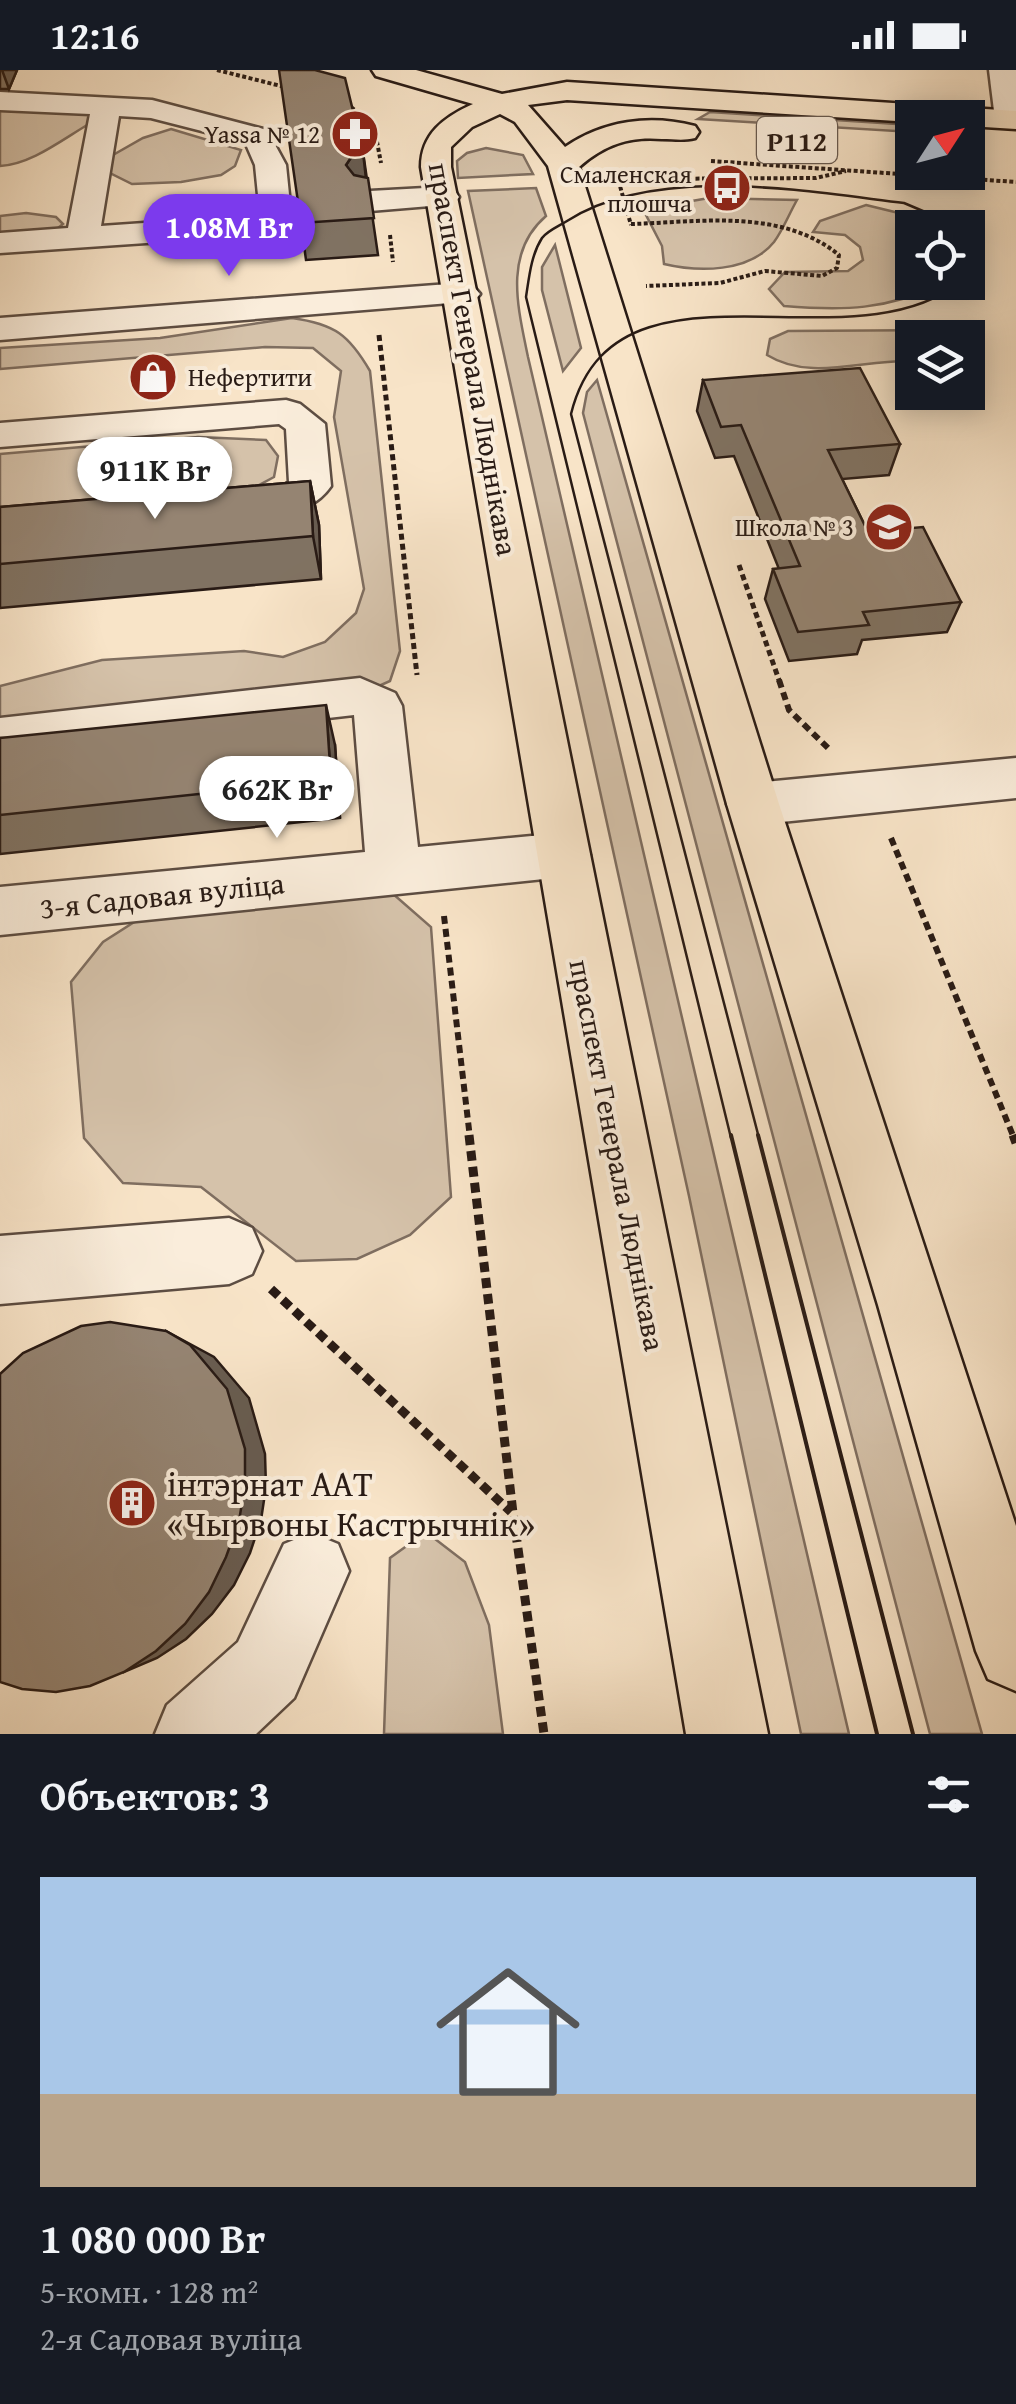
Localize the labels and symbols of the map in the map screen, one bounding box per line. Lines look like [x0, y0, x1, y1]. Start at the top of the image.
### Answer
north arrow [895, 100, 985, 190]
pharmacy icon: Yassa № 12 [329, 108, 381, 160]
place label: Yassa № 12 [204, 116, 320, 152]
road number: Р112 [757, 117, 837, 163]
place label: Смаленская плошча [560, 156, 692, 221]
street label: праспект Генерала Люднікава [418, 159, 530, 560]
bus stop icon: Смаленская плошча [701, 162, 753, 214]
pin: 1.08M Br [126, 194, 332, 279]
shop icon: Нефертити [127, 351, 179, 403]
place label: Нефертити [188, 359, 312, 395]
pin: 911K Br [63, 437, 247, 522]
school or university icon: Школа № 3 [863, 501, 915, 553]
place label: Школа № 3 [735, 509, 854, 545]
pin: 662K Br [185, 756, 369, 841]
street label: 3-я Садовая вуліца [38, 860, 287, 930]
street label: праспект Генерала Люднікава [558, 955, 678, 1355]
place label: інтэрнат ААТ «Чырвоны Кастрычнік» [167, 1458, 535, 1549]
building icon: інтэрнат ААТ «Чырвоны Кастрычнік» [106, 1477, 158, 1529]

